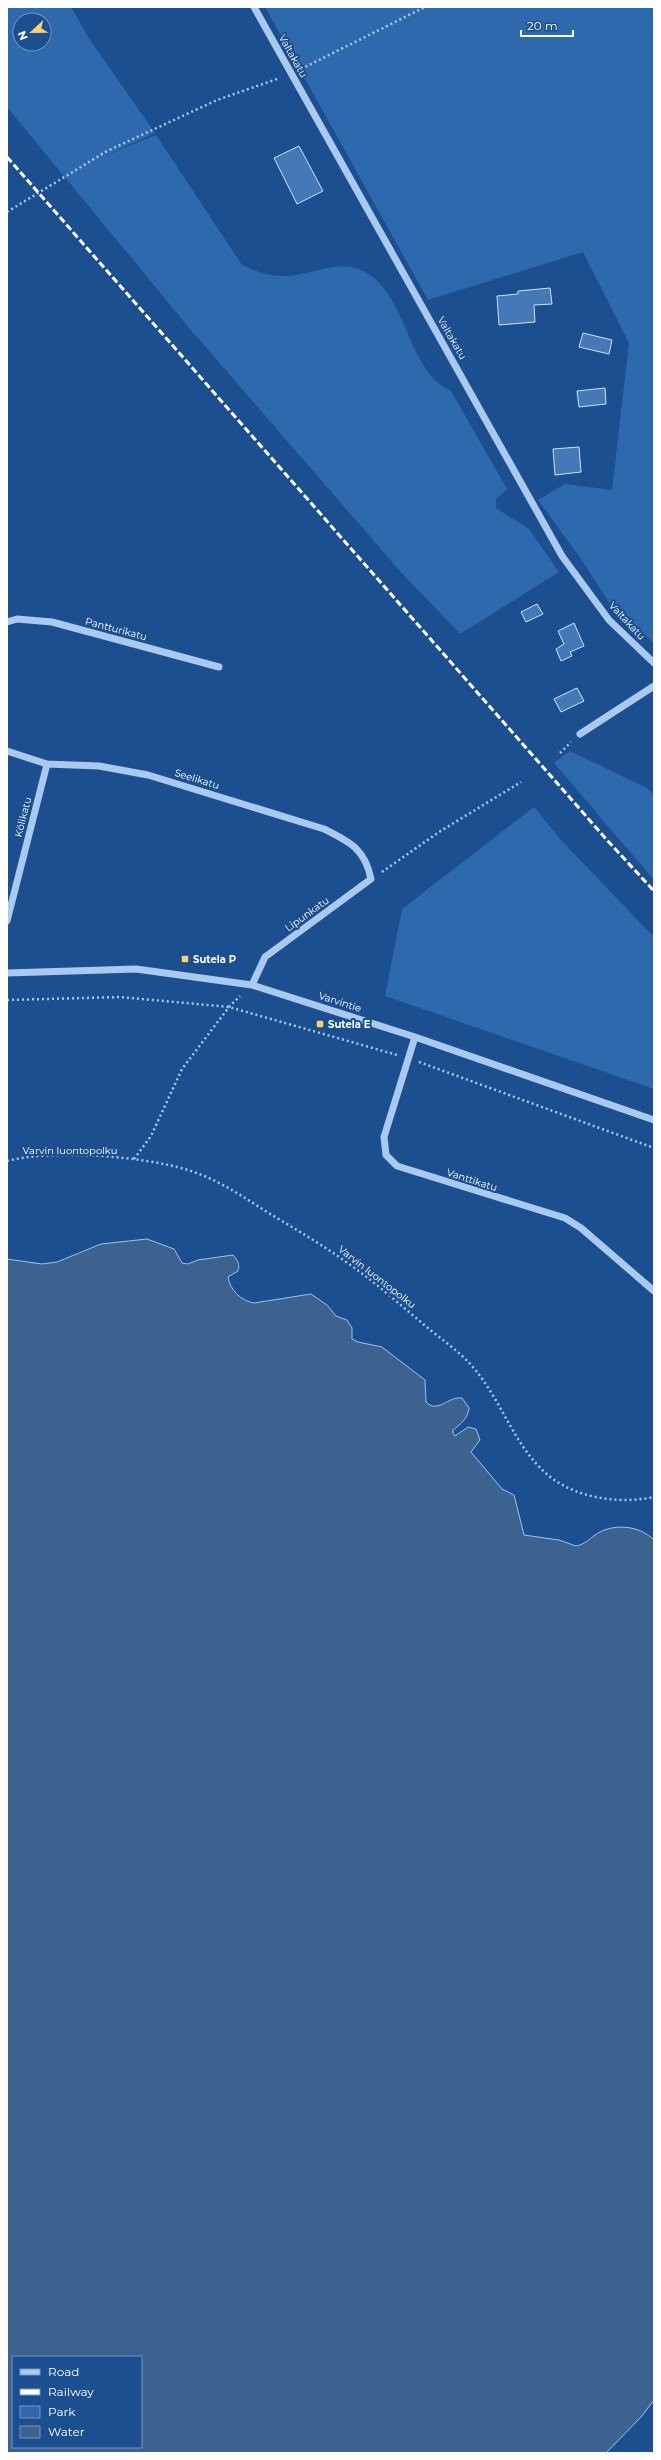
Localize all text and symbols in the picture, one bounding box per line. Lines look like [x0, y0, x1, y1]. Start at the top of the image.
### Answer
north arrow [12, 12, 52, 52]
scale bar [521, 12, 573, 38]
text: 20 m [527, 18, 558, 33]
text: N [15, 29, 31, 42]
street label: Valtakatu [276, 32, 310, 80]
street label: Valtakatu [435, 314, 469, 362]
street label: Valtakatu [606, 599, 648, 643]
street label: Pantturikatu [84, 614, 148, 644]
street label: Seelikatu [173, 766, 221, 792]
street label: Kölikatu [12, 795, 34, 839]
street label: Lipunkatu [282, 894, 332, 934]
place label: Sutela P [193, 953, 236, 966]
marker: Sutela P [180, 954, 190, 964]
street label: Varvintie [317, 989, 363, 1015]
place label: Sutela E [328, 1018, 371, 1031]
marker: Sutela E [315, 1019, 325, 1029]
street label: Varvin luontopolku [23, 1144, 117, 1157]
street label: Vanttikatu [445, 1166, 499, 1194]
street label: Varvin luontopolku [336, 1243, 418, 1311]
legend [12, 2356, 142, 2448]
text: Road [48, 2364, 79, 2379]
text: Railway [48, 2384, 94, 2399]
text: Park [48, 2404, 76, 2419]
text: Water [48, 2424, 85, 2439]

